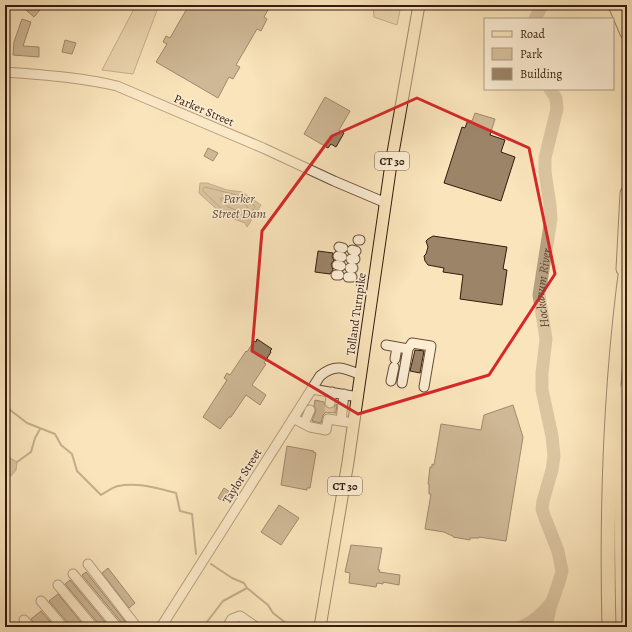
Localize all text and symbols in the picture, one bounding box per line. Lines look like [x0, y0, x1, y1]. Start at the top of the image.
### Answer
legend [484, 18, 614, 90]
text: Road [520, 26, 546, 42]
text: Park [520, 46, 543, 62]
text: Building [520, 66, 562, 82]
street label: Parker Street [171, 90, 237, 130]
road number: CT 30 [375, 152, 409, 170]
water label: Parker Street Dam [212, 190, 267, 222]
water label: Hockanum River [530, 247, 555, 329]
street label: Tolland Turnpike [342, 272, 370, 356]
street label: Taylor Street [219, 445, 265, 507]
road number: CT 30 [328, 477, 362, 495]

